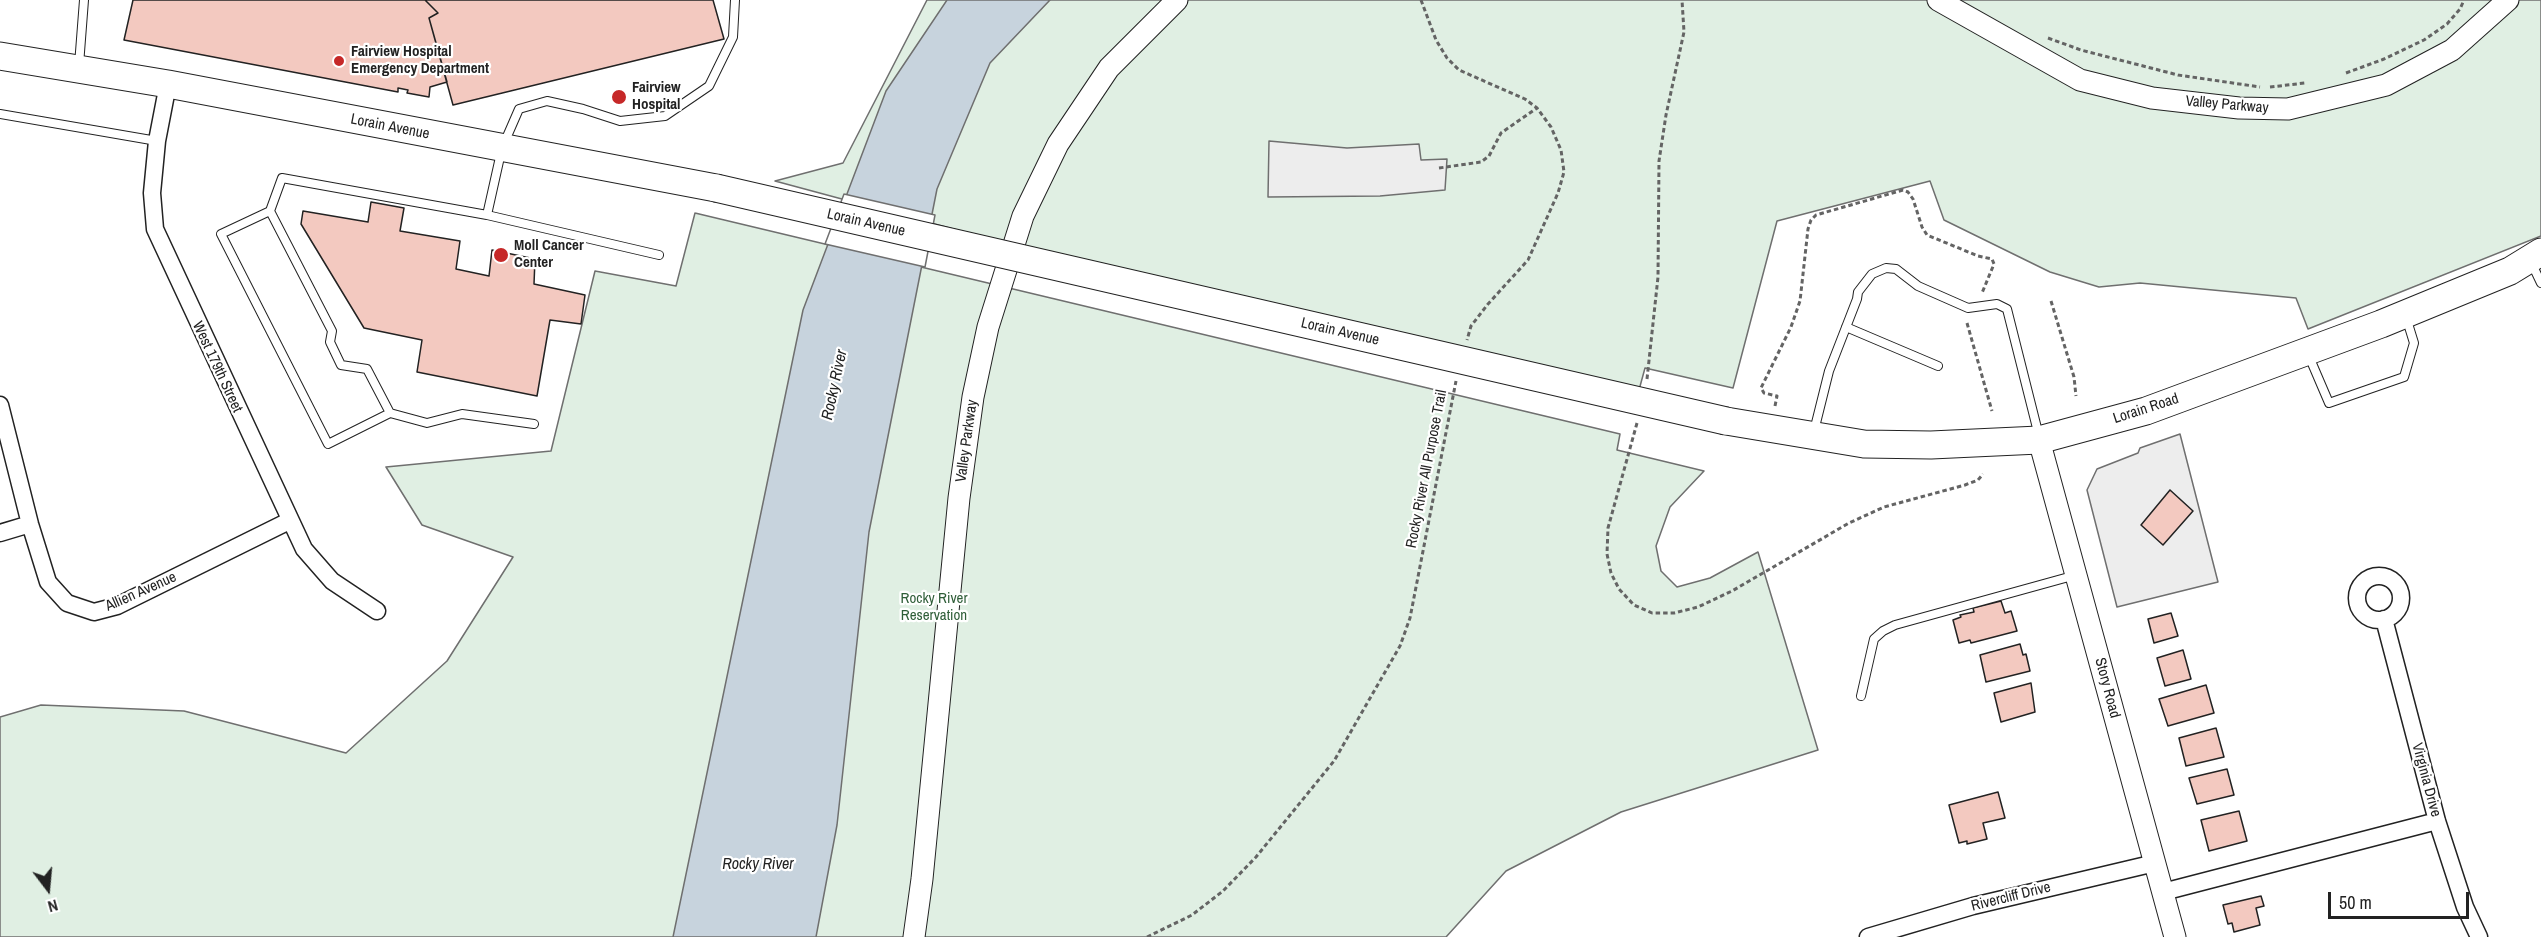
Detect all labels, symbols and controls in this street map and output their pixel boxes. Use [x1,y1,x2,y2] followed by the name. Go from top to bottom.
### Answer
[351,43,489,78] place label: Fairview Hospital Emergency Department
[332,54,346,68] marker: Fairview Hospital Emergency Department
[632,79,681,114] place label: Fairview Hospital
[610,88,628,106] marker: Fairview Hospital
[2185,92,2269,118] street label: Valley Parkway
[349,111,431,143] street label: Lorain Avenue
[825,205,907,241] street label: Lorain Avenue
[514,237,584,272] place label: Moll Cancer Center
[492,246,510,264] marker: Moll Cancer Center
[1299,314,1381,350] street label: Lorain Avenue
[188,319,246,415] street label: West 179th Street
[818,348,852,422] water label: Rocky River
[1403,388,1451,550] street label: Rocky River All Purpose Trail
[2111,390,2181,428] street label: Lorain Road
[952,399,982,483] street label: Valley Parkway
[103,568,179,616] street label: Allien Avenue
[901,590,967,625] park label: Rocky River Reservation
[2090,656,2124,720] street label: Story Road
[2408,741,2444,819] street label: Virginia Drive
[722,855,794,875] water label: Rocky River
[18,859,78,919] north arrow
[1969,878,2053,916] street label: Rivercliff Drive
[2331,880,2472,918] scale bar
[2339,890,2372,915] text: 50 m
[45,894,61,918] text: N

